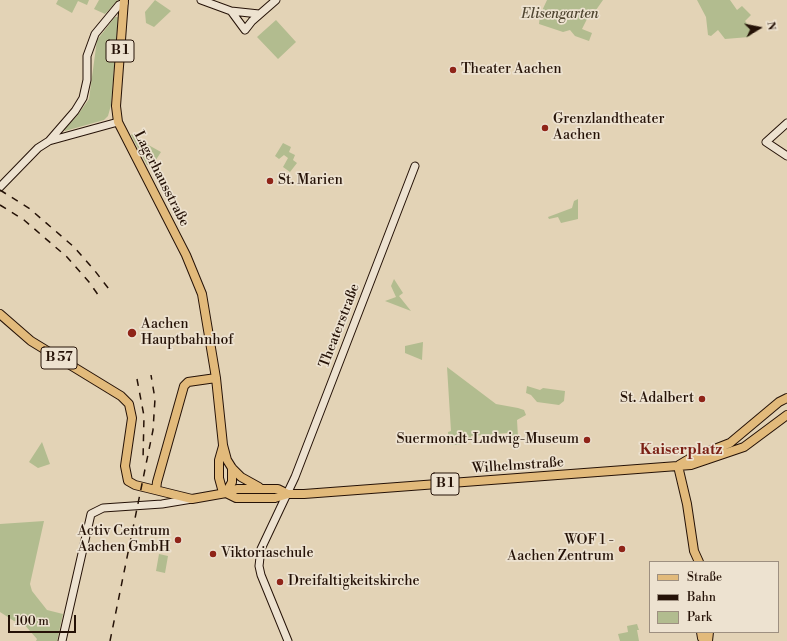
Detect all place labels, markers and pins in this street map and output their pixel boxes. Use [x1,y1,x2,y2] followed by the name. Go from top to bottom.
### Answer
[461,62,562,78] place label: Theater Aachen
[448,65,458,75] marker: Theater Aachen
[553,112,664,144] place label: Grenzlandtheater Aachen
[540,123,550,133] marker: Grenzlandtheater Aachen
[278,173,343,189] place label: St. Marien
[265,176,275,186] marker: St. Marien
[141,317,233,350] place label: Aachen Hauptbahnhof
[126,327,138,339] marker: Aachen Hauptbahnhof
[620,391,694,407] place label: St. Adalbert
[697,394,707,404] marker: St. Adalbert
[396,432,579,448] place label: Suermondt-Ludwig-Museum
[582,435,592,445] marker: Suermondt-Ludwig-Museum
[78,524,170,556] place label: Activ Centrum Aachen GmbH
[507,533,614,566] place label: WOF 1 - Aachen Zentrum
[173,535,183,545] marker: Activ Centrum Aachen GmbH
[617,544,627,554] marker: WOF 1 - Aachen Zentrum
[221,546,313,562] place label: Viktoriaschule
[208,549,218,559] marker: Viktoriaschule
[288,574,420,590] place label: Dreifaltigkeitskirche
[275,577,285,587] marker: Dreifaltigkeitskirche

